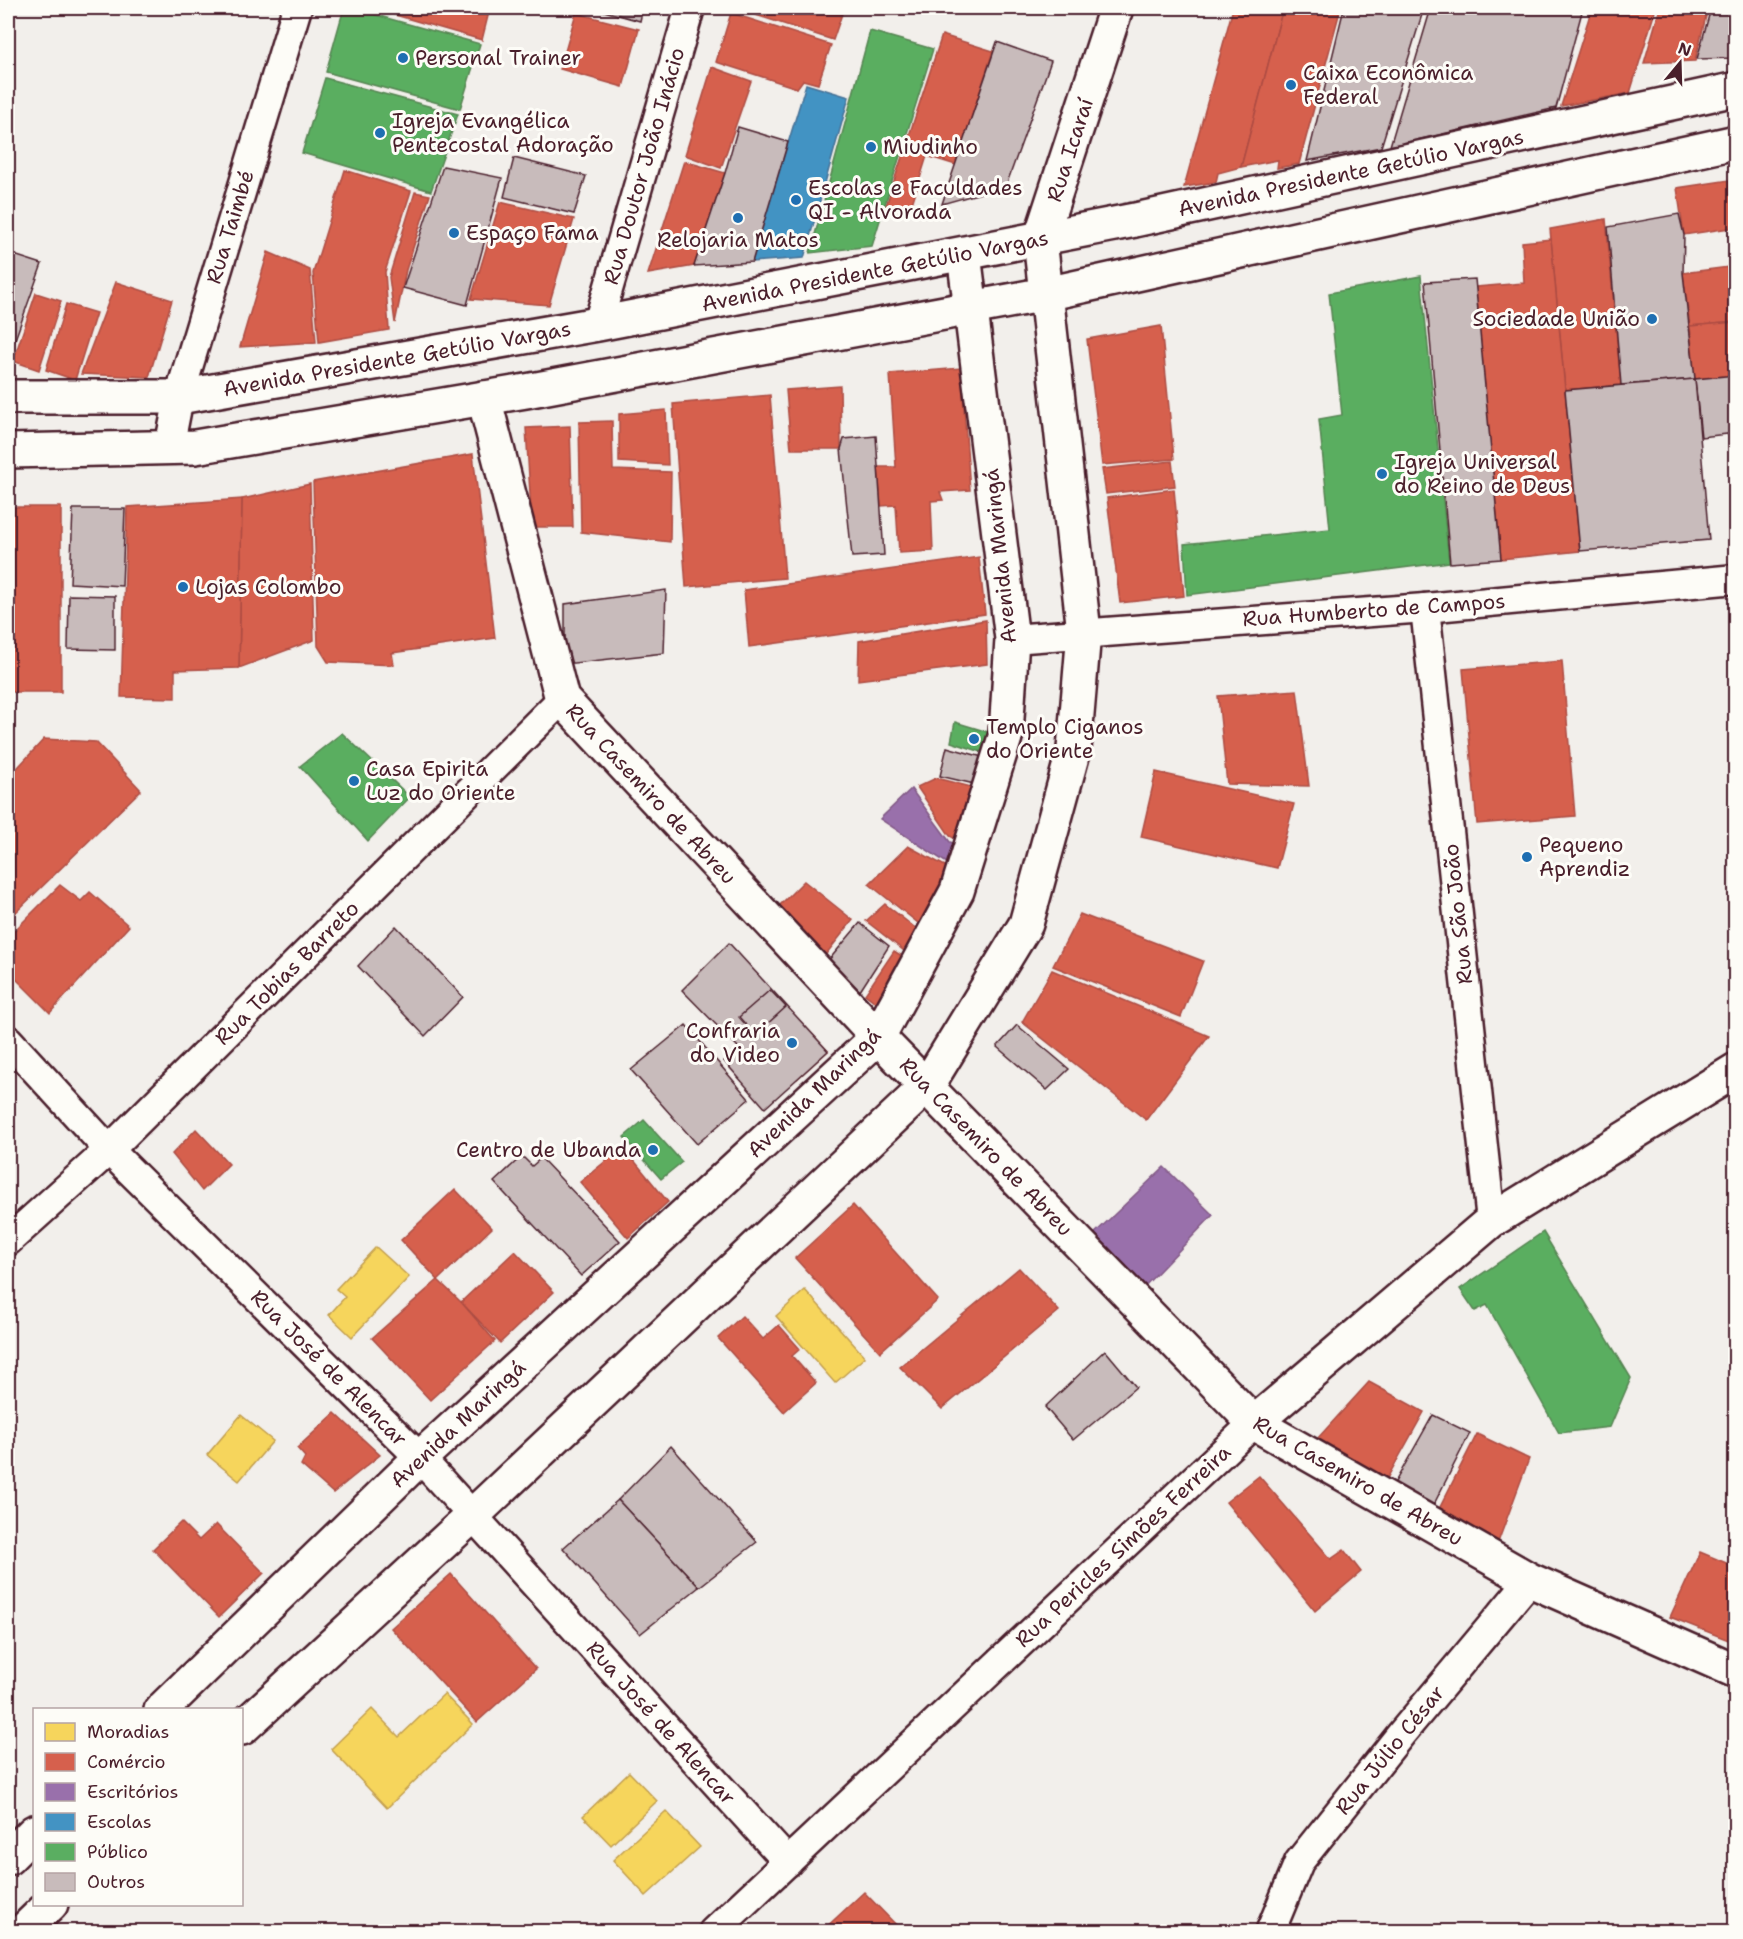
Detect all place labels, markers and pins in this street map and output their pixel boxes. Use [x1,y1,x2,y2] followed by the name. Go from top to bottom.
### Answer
[415,44,581,72] place label: Personal Trainer
[396,51,410,65] marker: Personal Trainer
[1303,59,1473,111] place label: Caixa Econômica Federal
[1284,78,1298,92] marker: Caixa Econômica Federal
[392,107,614,159] place label: Igreja Evangélica Pentecostal Adoração
[373,126,387,140] marker: Igreja Evangélica Pentecostal Adoração
[883,133,978,161] place label: Miudinho
[864,140,878,154] marker: Miudinho
[808,174,1023,226] place label: Escolas e Faculdades QI - Alvorada
[789,193,803,207] marker: Escolas e Faculdades QI - Alvorada
[731,211,745,225] marker: Relojaria Matos
[466,219,598,247] place label: Espaço Fama
[447,226,461,240] marker: Espaço Fama
[657,226,819,254] place label: Relojaria Matos
[1473,305,1640,333] place label: Sociedade União
[1645,312,1659,326] marker: Sociedade União
[1394,448,1570,500] place label: Igreja Universal do Reino de Deus
[1375,467,1389,481] marker: Igreja Universal do Reino de Deus
[195,573,342,601] place label: Lojas Colombo
[176,580,190,594] marker: Lojas Colombo
[986,713,1144,765] place label: Templo Ciganos do Oriente
[967,732,981,746] marker: Templo Ciganos do Oriente
[366,755,516,807] place label: Casa Epirita Luz do Oriente
[347,774,361,788] marker: Casa Epirita Luz do Oriente
[1539,831,1630,883] place label: Pequeno Aprendiz
[1520,850,1534,864] marker: Pequeno Aprendiz
[686,1017,780,1069] place label: Confraria do Video
[785,1036,799,1050] marker: Confraria do Video
[456,1136,641,1164] place label: Centro de Ubanda
[646,1143,660,1157] marker: Centro de Ubanda

